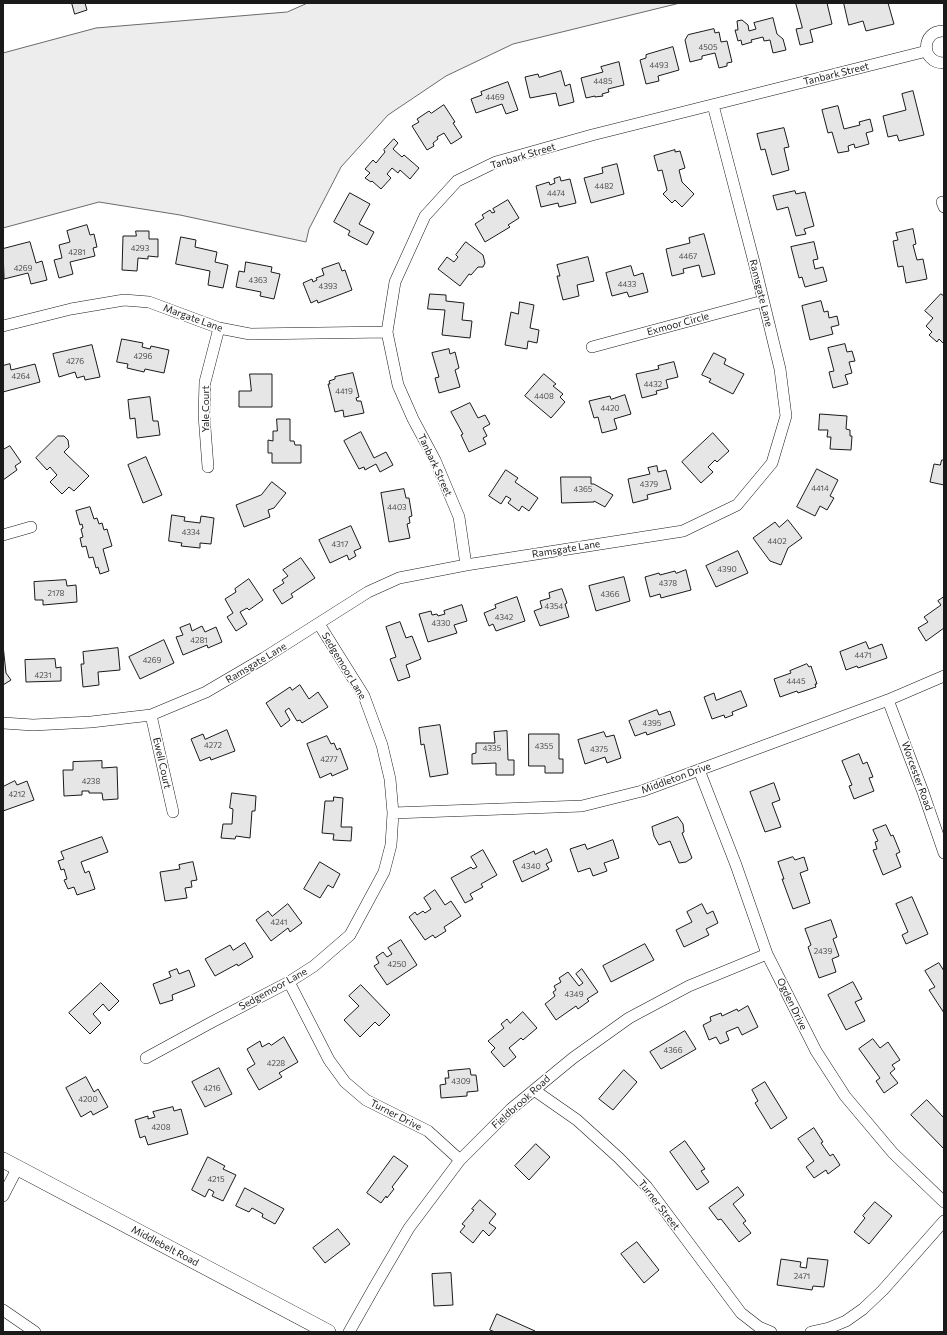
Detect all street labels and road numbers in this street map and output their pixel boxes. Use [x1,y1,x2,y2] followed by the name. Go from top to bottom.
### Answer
[802,60,870,88] street label: Tanbark Street
[489,140,557,172] street label: Tanbark Street
[747,258,775,328] street label: Ramsgate Lane
[162,302,224,334] street label: Margate Lane
[646,310,710,338] street label: Exmoor Circle
[200,386,212,432] street label: Yale Court
[415,432,455,498] street label: Tanbark Street
[531,538,601,560] street label: Ramsgate Lane
[319,630,369,702] street label: Sedgemoor Lane
[223,640,289,686] street label: Ramsgate Lane
[150,736,174,790] street label: Ewell Court
[899,740,935,812] street label: Worcester Road
[640,760,712,796] street label: Middleton Drive
[237,965,309,1013] street label: Sedgemoor Lane
[774,976,810,1032] street label: Ogden Drive
[489,1073,553,1131] street label: Fieldbrook Road
[368,1097,424,1133] street label: Turner Drive
[636,1178,682,1232] street label: Turner Street
[129,1223,201,1269] street label: Middlebelt Road

